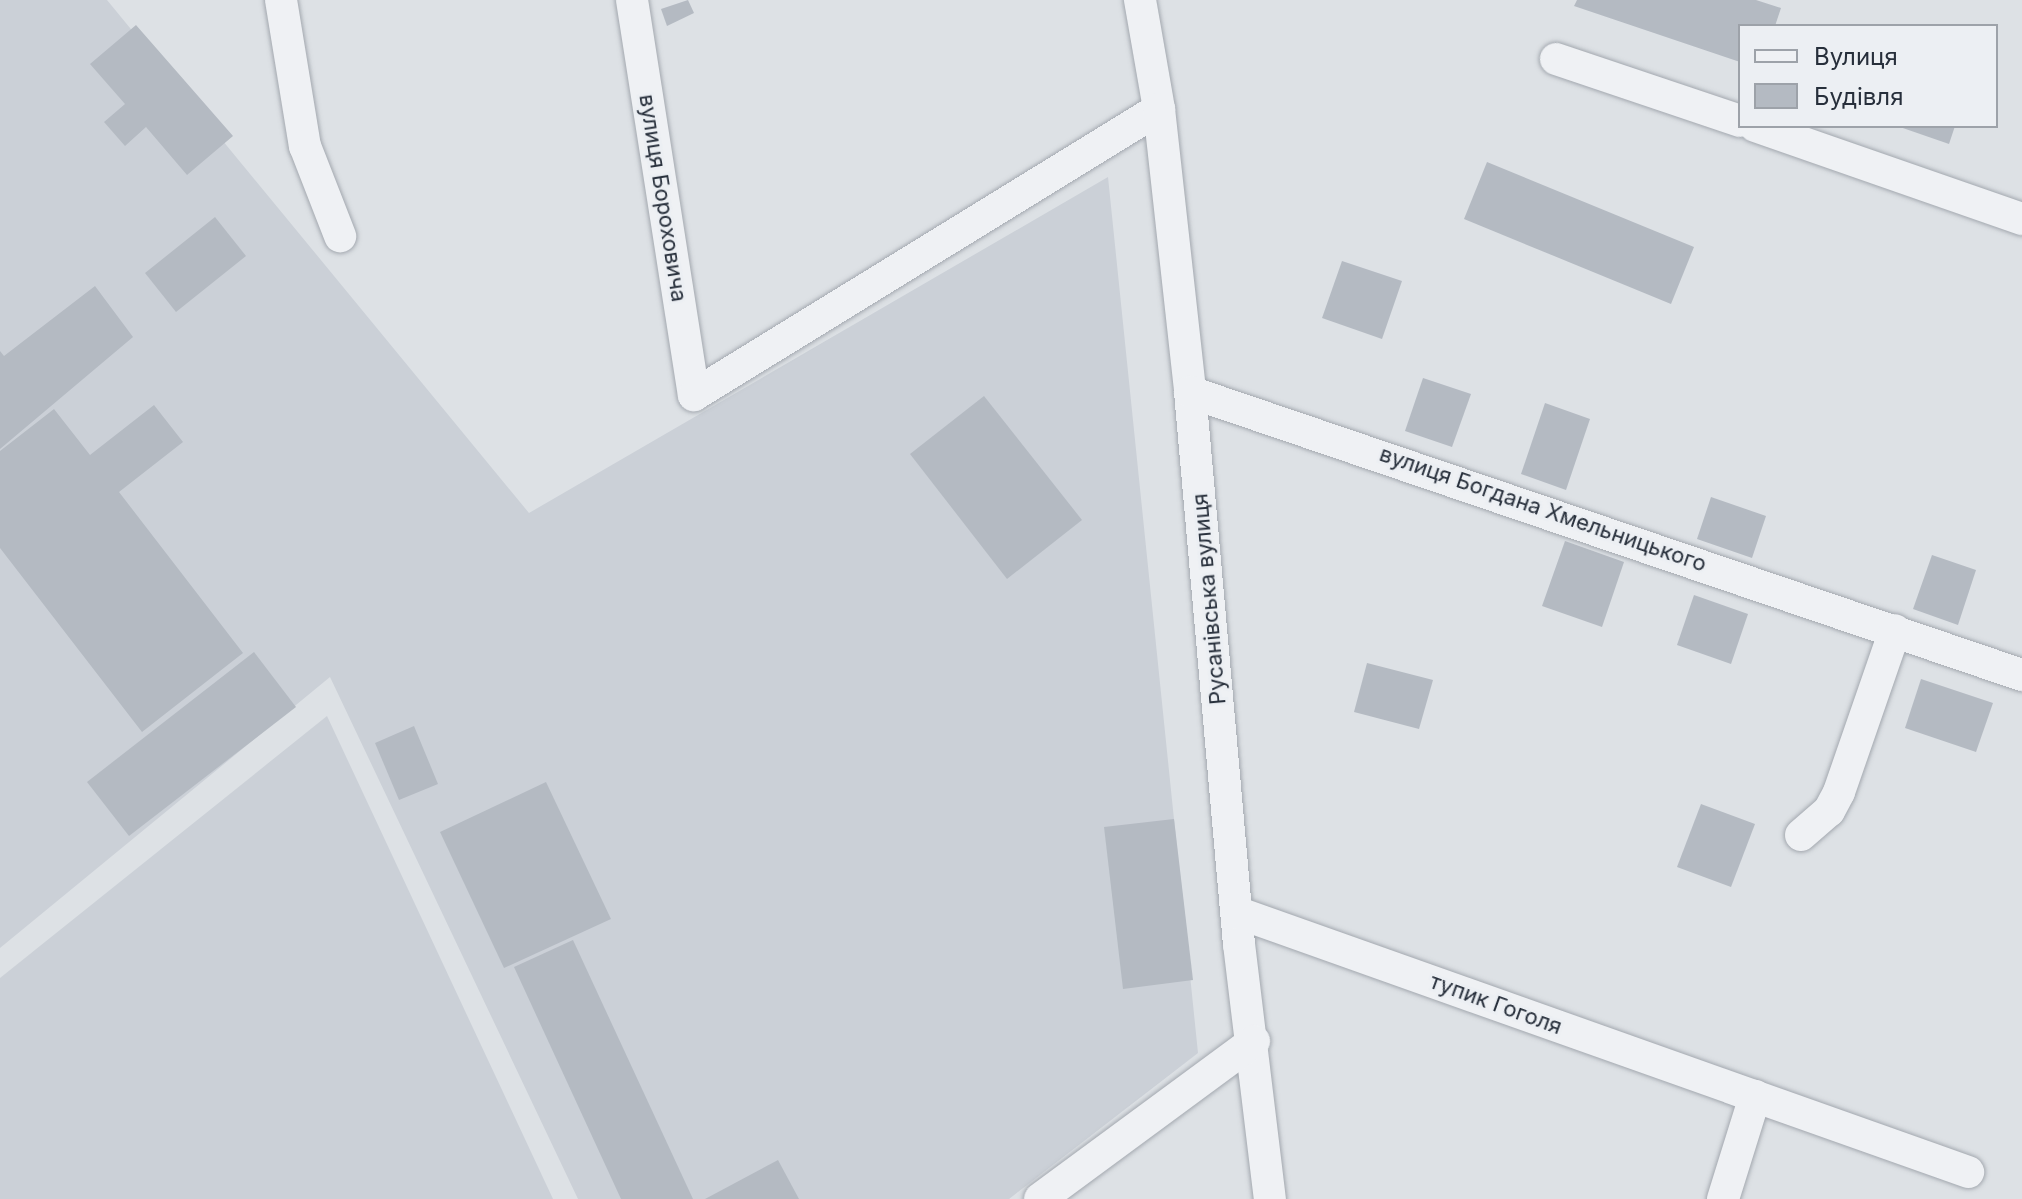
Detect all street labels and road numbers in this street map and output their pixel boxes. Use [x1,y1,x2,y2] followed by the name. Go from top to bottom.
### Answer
[634,92,692,304] street label: вулиця Бороховича
[1376,441,1710,577] street label: вулиця Богдана Хмельницького
[1187,492,1231,706] street label: Русанівська вулиця
[1426,968,1566,1040] street label: тупик Гоголя

